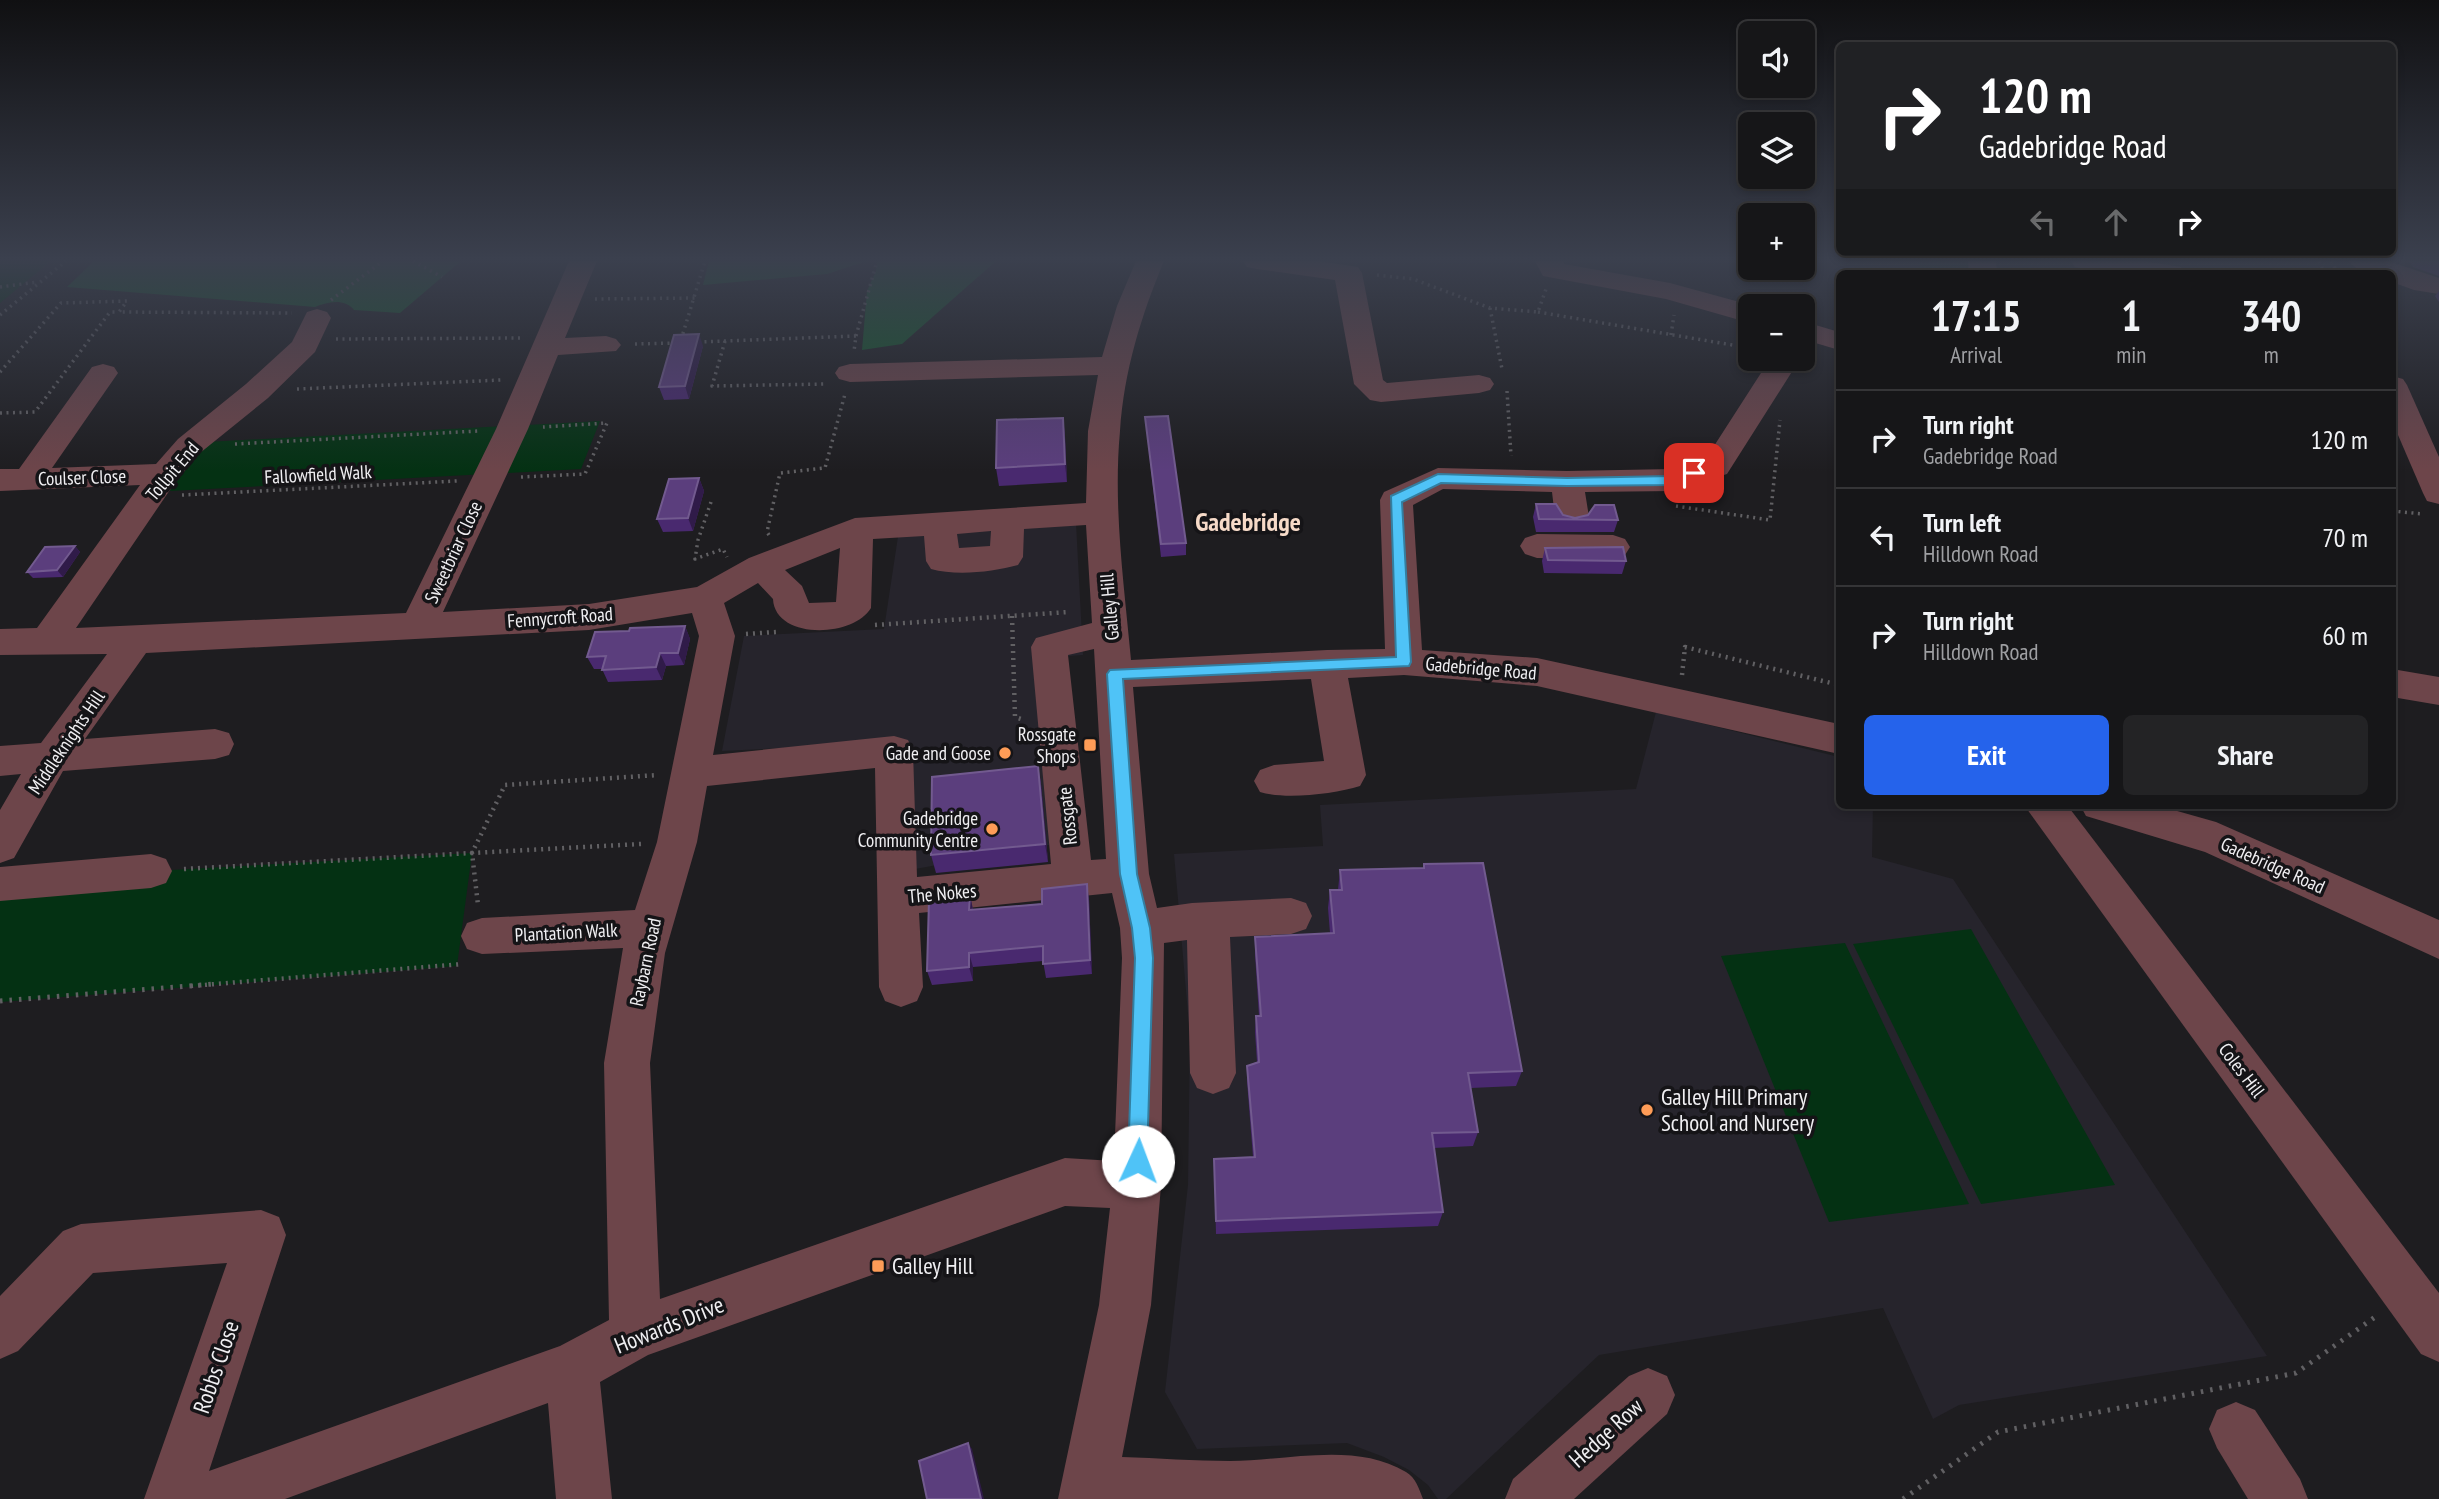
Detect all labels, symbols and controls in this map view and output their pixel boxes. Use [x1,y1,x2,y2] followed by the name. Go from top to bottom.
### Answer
[1738,21,1815,371] map controls
[1738,21,1815,98] button: sound
[1979,63,2092,127] text: 120 m
[1864,70,1955,161] icon: right
[1738,112,1815,189] button: layers
[1979,125,2167,167] text: Gadebridge Road
[1738,203,1815,280] button: +
[2024,203,2062,241] icon: left
[2097,203,2135,241] icon: ahead
[2170,203,2208,241] icon: right
[1931,288,2022,343] text: 17:15
[2121,288,2141,343] text: 1
[2241,288,2301,343] text: 340
[1738,294,1815,371] button: −
[1950,340,2002,369] text: Arrival
[2116,340,2146,369] text: min
[2264,340,2279,369] text: m
[1923,408,2014,441] text: Turn right
[1864,420,1902,458] icon: right
[2310,423,2368,456] text: 120 m
[140,436,204,506] street label: Tollpit End
[1923,441,2058,470] text: Gadebridge Road
[1664,443,1724,503] pin
[1675,454,1713,492] icon: arrive
[264,459,373,489] street label: Fallowfield Walk
[38,463,127,491] street label: Coulser Close
[419,497,487,607] street label: Sweetbriar Close
[1195,505,1301,538] district label: Gadebridge
[1923,506,2001,539] text: Turn left
[1864,518,1902,556] icon: left
[2322,521,2368,554] text: 70 m
[1923,539,2039,568] text: Hilldown Road
[1094,572,1124,641] street label: Galley Hill
[506,601,614,633] street label: Fennycroft Road
[1923,604,2014,637] text: Turn right
[1864,616,1902,654] icon: right
[2322,619,2368,652] text: 60 m
[1923,637,2039,666] text: Hilldown Road
[1425,651,1537,685] street label: Gadebridge Road
[22,685,110,799] street label: Middleknights Hill
[1864,715,2109,795] button: Exit
[2123,715,2368,795] button: Share
[1018,722,1076,768] place label: Rossgate Shops
[1082,737,1098,753] marker: Rossgate Shops
[886,741,991,765] place label: Gade and Goose
[997,745,1013,761] marker: Gade and Goose
[1052,786,1082,846] street label: Rossgate
[858,806,978,852] place label: Gadebridge Community Centre
[984,821,1000,837] marker: Gadebridge Community Centre
[2217,831,2329,899] street label: Gadebridge Road
[907,878,977,908] street label: The Nokes
[624,916,666,1008] street label: Raybarn Road
[514,917,619,947] street label: Plantation Walk
[2214,1038,2271,1103] street label: Coles Hill
[1661,1082,1815,1137] place label: Galley Hill Primary School and Nursery
[1639,1102,1655,1118] marker: Galley Hill Primary School and Nursery
[1101,1124,1175,1198] position arrow
[892,1251,974,1280] place label: Galley Hill
[870,1258,886,1274] marker: Galley Hill
[610,1289,728,1360] street label: Howards Drive
[186,1317,245,1417] street label: Robbs Close
[1563,1392,1649,1473] street label: Hedge Row

